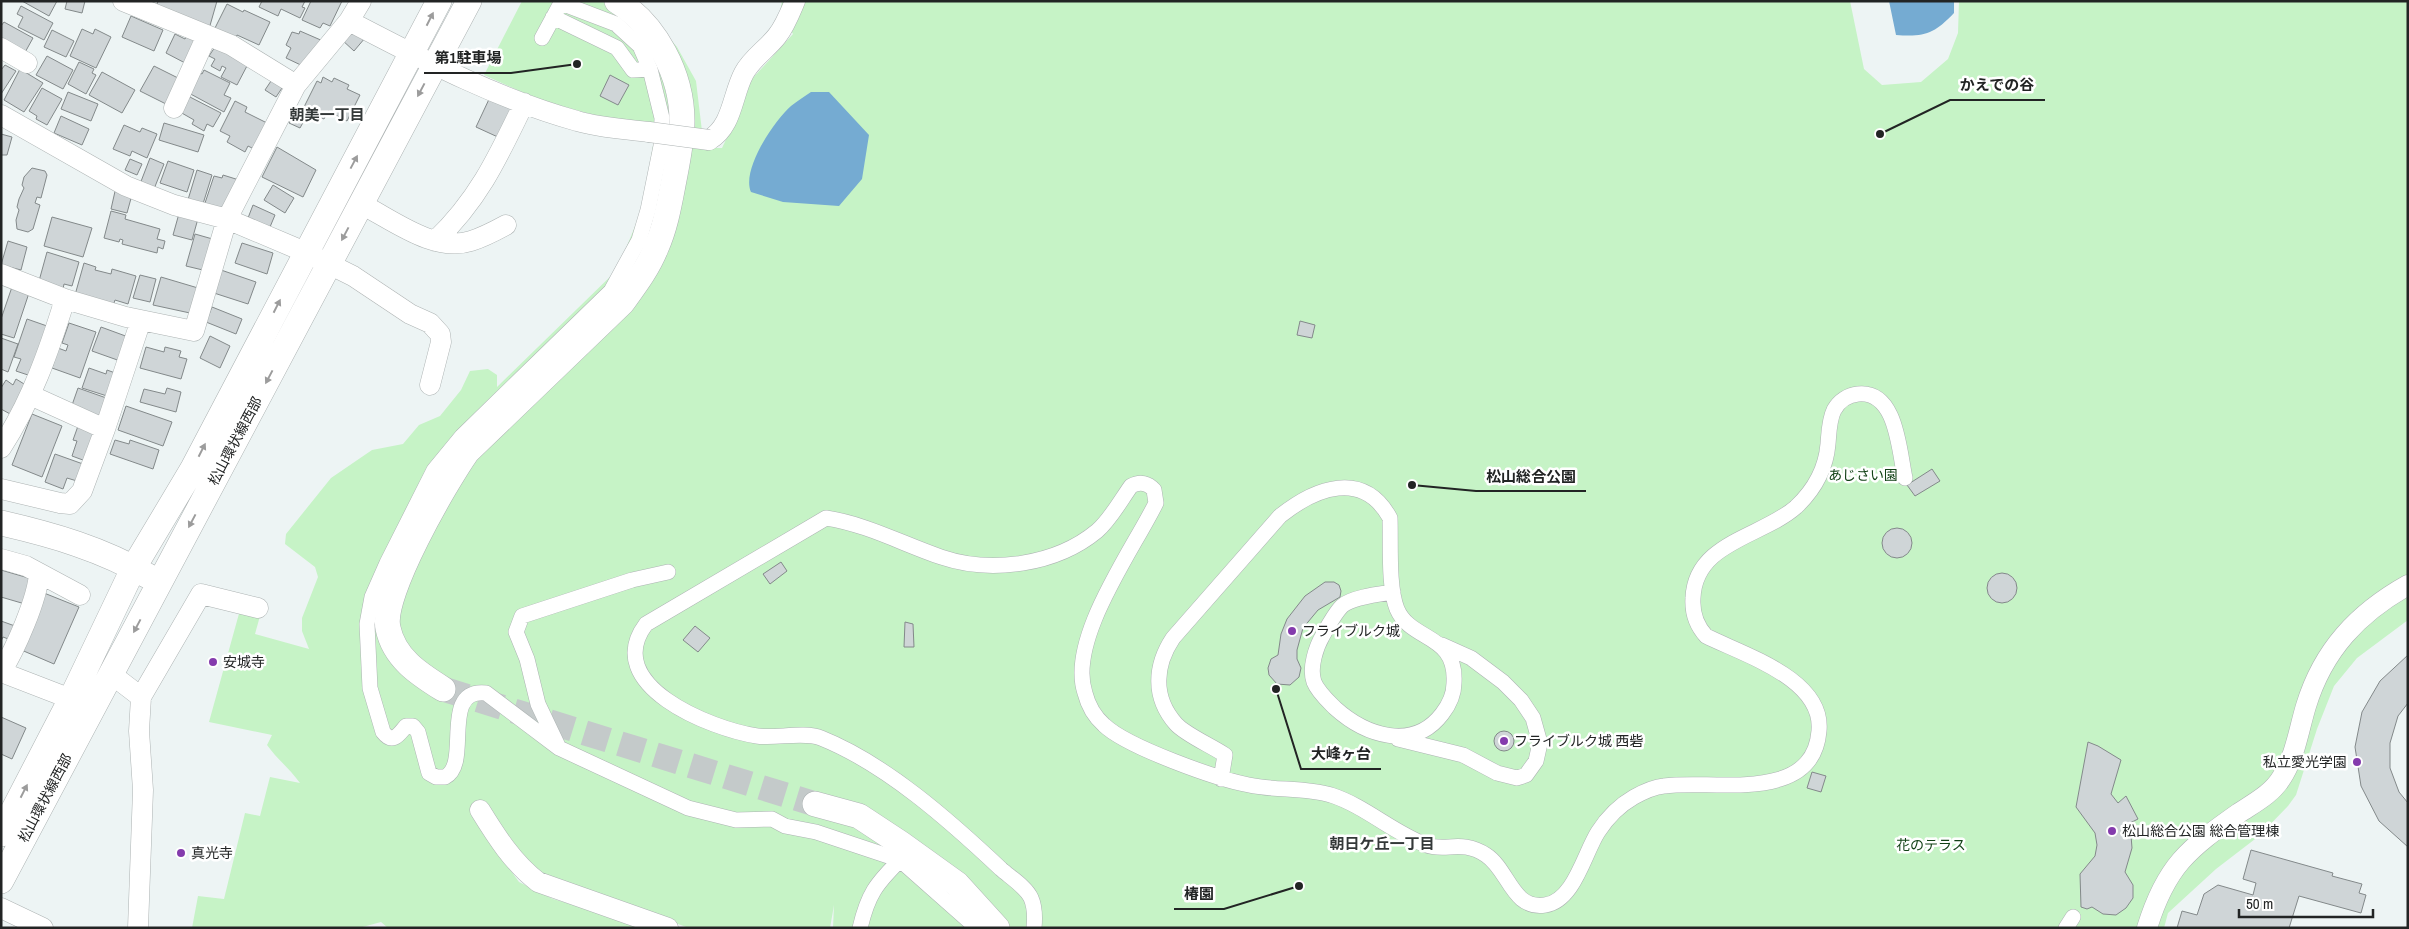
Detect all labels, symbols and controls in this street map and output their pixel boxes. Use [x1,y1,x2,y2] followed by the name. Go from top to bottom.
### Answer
[426,12,434,26] one-way arrow
[424,43,511,73] callout: 第1駐車場
[435,47,501,68] text: 第1駐車場
[1950,70,2045,100] callout: かえでの谷
[1960,74,2034,95] text: かえでの谷
[417,83,425,97] one-way arrow
[289,104,365,125] district label: 朝美一丁目
[350,155,358,169] one-way arrow
[341,227,349,241] one-way arrow
[273,298,281,313] one-way arrow
[265,370,273,385] one-way arrow
[204,394,266,488] street label: 松山環状線西部
[198,443,207,457] one-way arrow
[1476,461,1586,491] callout: 松山総合公園
[1486,466,1576,487] text: 松山総合公園
[1828,466,1898,484] park label: あじさい園
[188,513,196,528] one-way arrow
[133,618,141,633] one-way arrow
[1302,622,1400,640] place label: フライブルク城
[1286,625,1298,637] marker: フライブルク城
[223,653,265,671] place label: 安城寺
[207,656,219,668] marker: 安城寺
[1514,732,1643,750] place label: フライブルク城 西砦
[1498,735,1510,747] marker: フライブルク城 西砦
[1301,739,1381,769] callout: 大峰ヶ台
[1311,743,1371,764] text: 大峰ヶ台
[14,751,76,845] street label: 松山環状線西部
[2263,753,2347,771] place label: 私立愛光学園
[2351,756,2363,768] marker: 私立愛光学園
[20,783,28,798] one-way arrow
[2122,822,2279,840] place label: 松山総合公園 総合管理棟
[2106,825,2118,837] marker: 松山総合公園 総合管理棟
[1329,833,1435,854] district label: 朝日ケ丘一丁目
[1896,836,1966,854] park label: 花のテラス
[191,844,233,862] place label: 真光寺
[175,847,187,859] marker: 真光寺
[1174,879,1224,909] callout: 椿園
[1184,883,1214,904] text: 椿園
[2239,886,2373,918] scale bar
[2246,893,2273,914] text: 50 m

